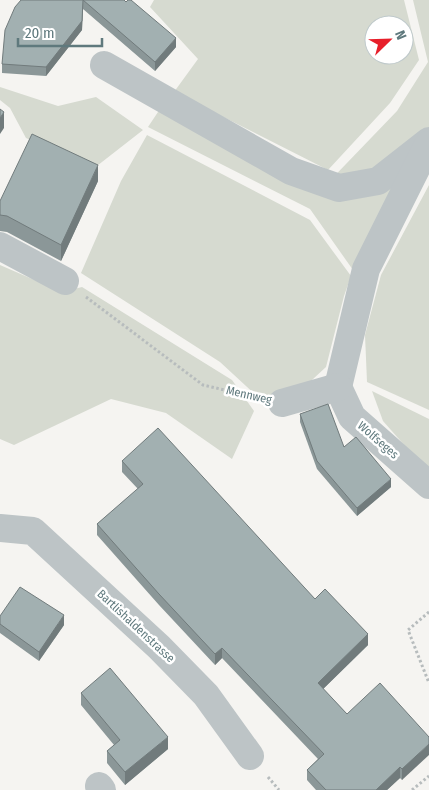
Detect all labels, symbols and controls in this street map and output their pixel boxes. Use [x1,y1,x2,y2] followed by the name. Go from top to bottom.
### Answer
[18,15,101,47] scale bar
[364,15,414,65] north arrow
[25,24,55,42] text: 20 m
[391,28,410,42] text: N
[225,383,274,407] street label: Mennweg
[355,418,401,462] street label: Wolfseges
[95,587,178,665] street label: Bartlishaldenstrasse

